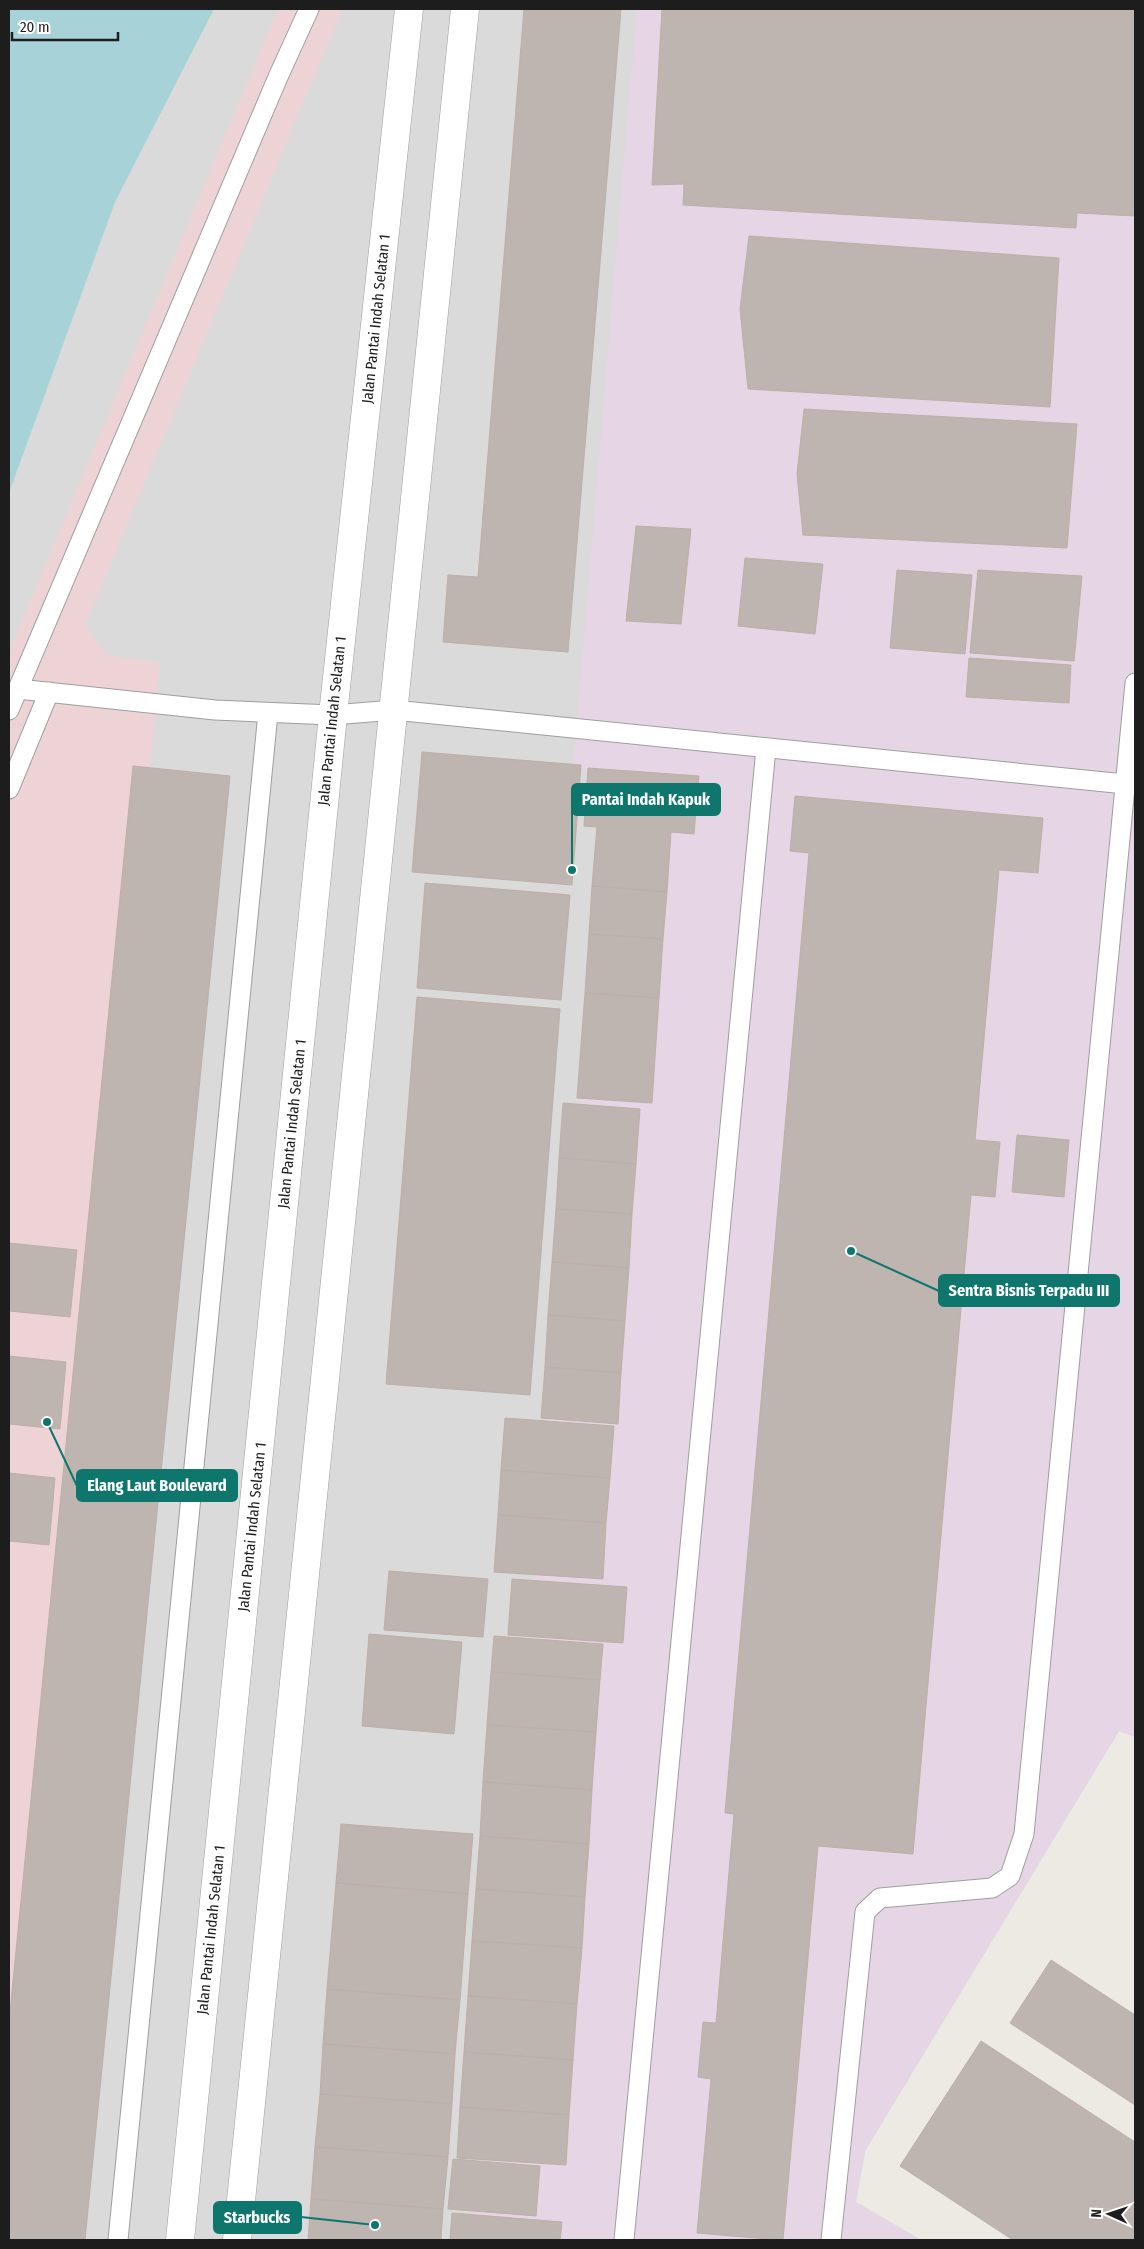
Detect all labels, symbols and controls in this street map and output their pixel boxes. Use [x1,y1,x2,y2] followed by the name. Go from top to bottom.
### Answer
[12,10,119,42] scale bar
[20,18,50,36] text: 20 m
[358,234,394,404] street label: Jalan Pantai Indah Selatan 1
[314,636,350,806] street label: Jalan Pantai Indah Selatan 1
[572,784,720,815] callout: Pantai Indah Kapuk
[582,790,711,809] text: Pantai Indah Kapuk
[274,1039,310,1209] street label: Jalan Pantai Indah Selatan 1
[939,1275,1119,1306] callout: Sentra Bisnis Terpadu III
[949,1281,1109,1300] text: Sentra Bisnis Terpadu III
[234,1442,270,1612] street label: Jalan Pantai Indah Selatan 1
[77,1470,237,1501] callout: Elang Laut Boulevard
[87,1476,227,1495] text: Elang Laut Boulevard
[193,1845,229,2015] street label: Jalan Pantai Indah Selatan 1
[1084,2189,1134,2239] north arrow
[214,2202,301,2233] callout: Starbucks
[224,2208,290,2227] text: Starbucks
[1088,2209,1105,2218] text: N

